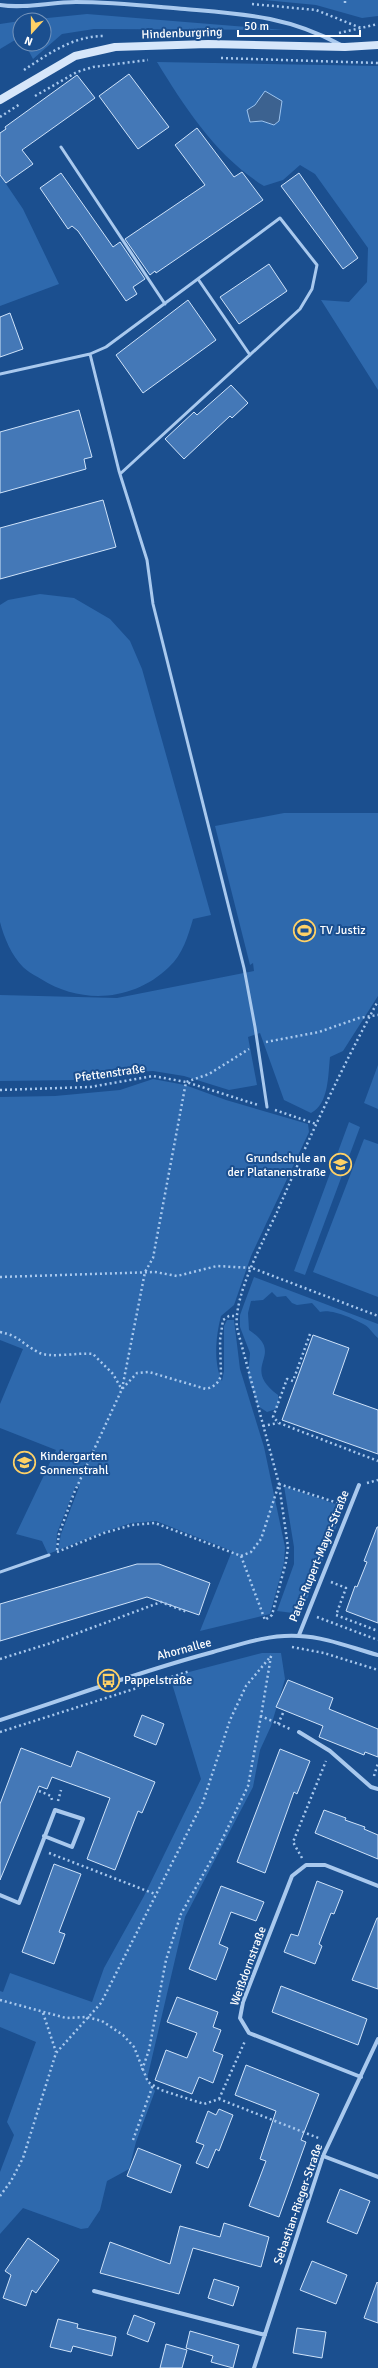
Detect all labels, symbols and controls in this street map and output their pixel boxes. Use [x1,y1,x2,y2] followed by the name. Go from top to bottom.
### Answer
[12,12,52,52] north arrow
[238,12,360,38] scale bar
[244,19,269,34] text: 50 m
[141,25,223,42] street label: Hindenburgring
[23,33,34,48] text: N
[292,917,318,943] sports icon: TV Justiz
[320,923,366,938] place label: TV Justiz
[74,1061,146,1086] street label: Pfettenstraße
[227,1151,326,1180] place label: Grundschule an der Platanenstraße
[328,1152,354,1178] school or university icon: Grundschule an der Platanenstraße
[40,1449,109,1478] place label: Kindergarten Sonnenstrahl
[12,1450,38,1476] school or university icon: Kindergarten Sonnenstrahl
[286,1488,353,1624] street label: Pater-Rupert-Mayer-Straße
[155,1635,213,1664] street label: Ahornallee
[95,1667,121,1693] bus stop icon: Pappelstraße
[124,1673,192,1688] place label: Pappelstraße
[227,1924,270,2008] street label: Weißdornstraße
[271,2142,326,2267] street label: Sebastian-Rieger-Straße

